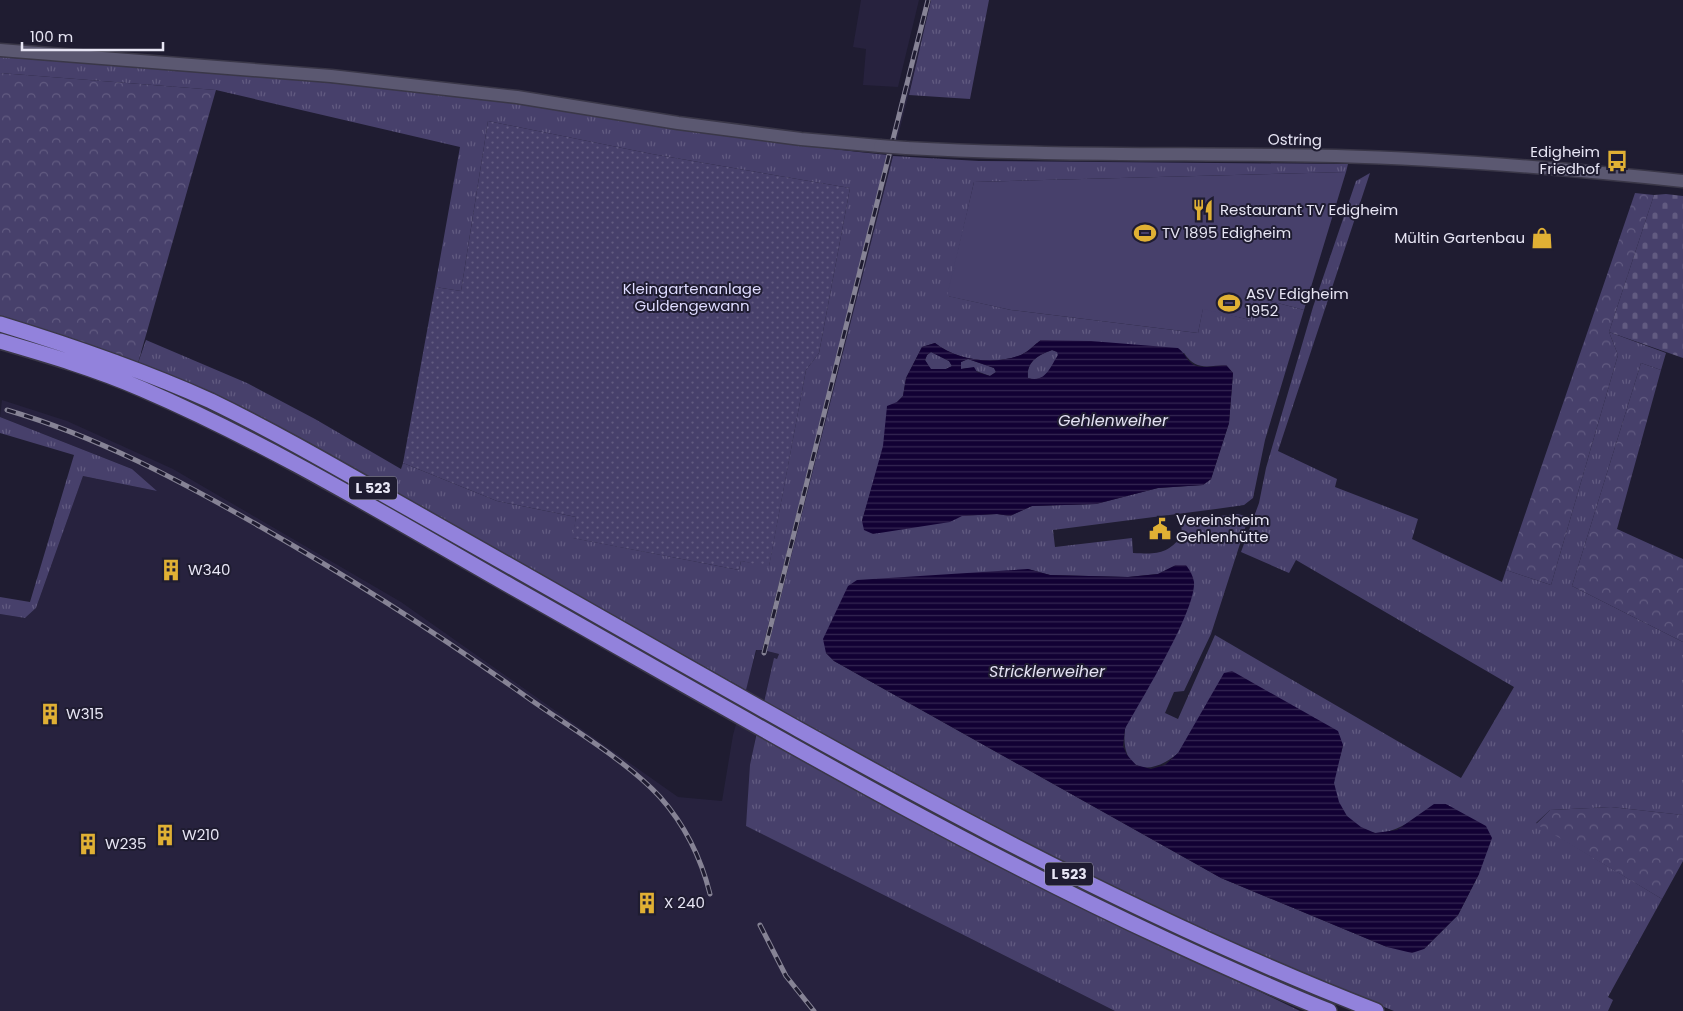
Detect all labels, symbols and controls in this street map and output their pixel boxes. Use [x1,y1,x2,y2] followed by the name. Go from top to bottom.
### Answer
[22,20,164,52] scale bar
[30,26,73,47] text: 100 m
[1268,129,1322,150] street label: Ostring
[1530,141,1600,179] place label: Edigheim Friedhof
[1604,148,1630,174] bus stop icon: Edigheim Friedhof
[1190,197,1216,223] restaurant icon: Restaurant TV Edigheim
[1220,199,1398,220] place label: Restaurant TV Edigheim
[1132,220,1158,246] sports icon: TV 1895 Edigheim
[1162,222,1291,243] place label: TV 1895 Edigheim
[1529,225,1555,251] shop icon: Mültin Gartenbau
[1394,227,1525,248] place label: Mültin Gartenbau
[623,278,761,316] park label: Kleingartenanlage Guldengewann
[1246,283,1349,321] place label: ASV Edigheim 1952
[1216,290,1242,316] sports icon: ASV Edigheim 1952
[1058,409,1169,432] water label: Gehlenweiher
[349,476,397,499] road number: L 523
[1176,509,1270,547] place label: Vereinsheim Gehlenhütte
[1147,516,1173,542] public building icon: Vereinsheim Gehlenhütte
[158,557,184,583] building icon: W340
[188,559,230,580] place label: W340
[989,660,1106,683] water label: Stricklerweiher
[37,701,63,727] building icon: W315
[66,703,104,724] place label: W315
[152,822,178,848] building icon: W210
[182,824,220,845] place label: W210
[75,831,101,857] building icon: W235
[105,833,147,854] place label: W235
[1045,862,1093,886] road number: L 523
[634,890,660,916] building icon: X 240
[664,892,705,913] place label: X 240

